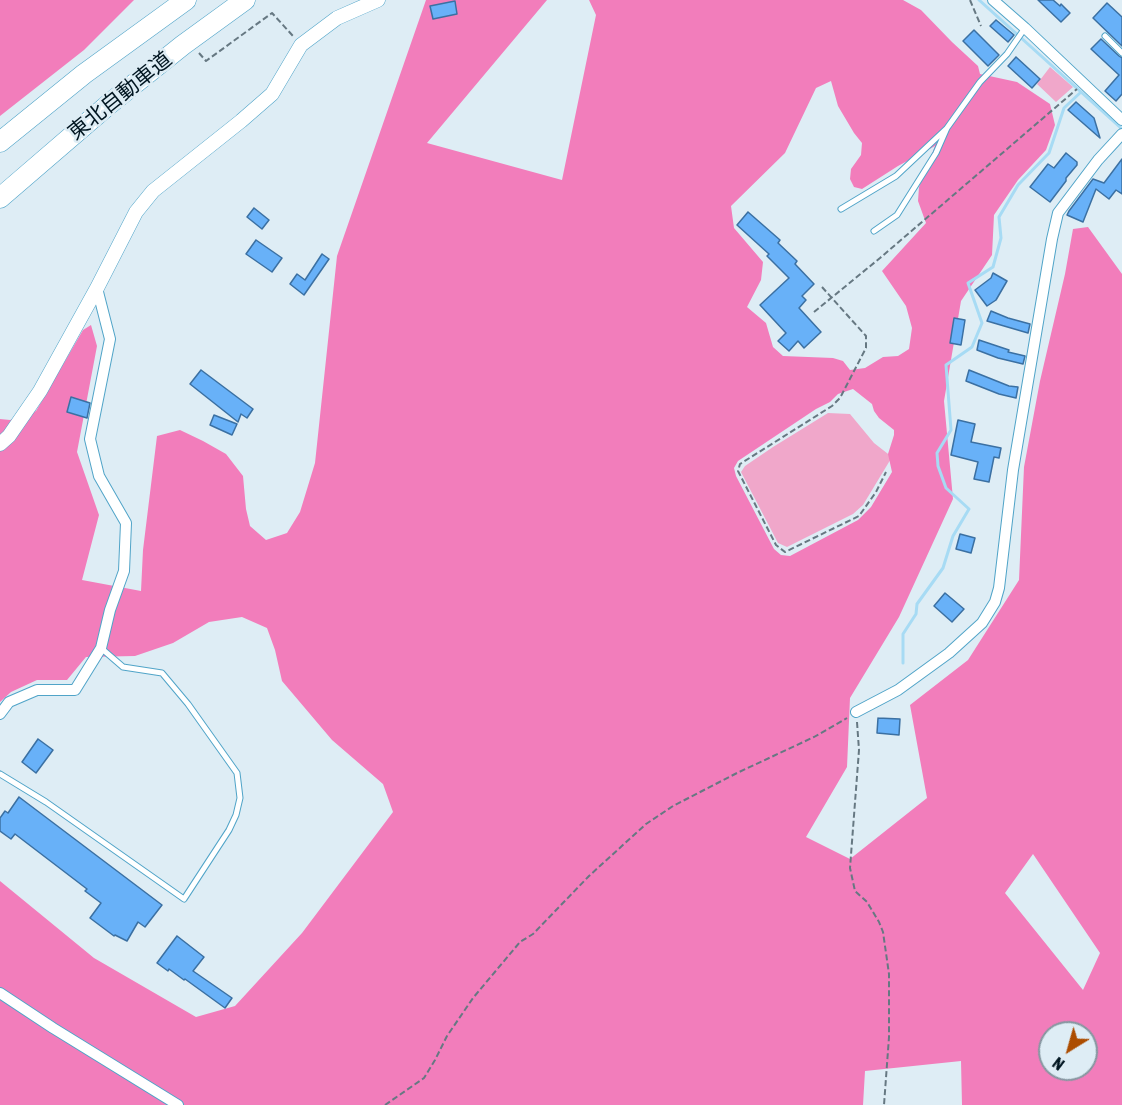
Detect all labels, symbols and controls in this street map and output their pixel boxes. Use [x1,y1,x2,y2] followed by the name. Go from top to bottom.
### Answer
[63,47,177,145] street label: 東北自動車道
[1038,1021,1098,1081] north arrow
[1049,1054,1068,1074] text: N

